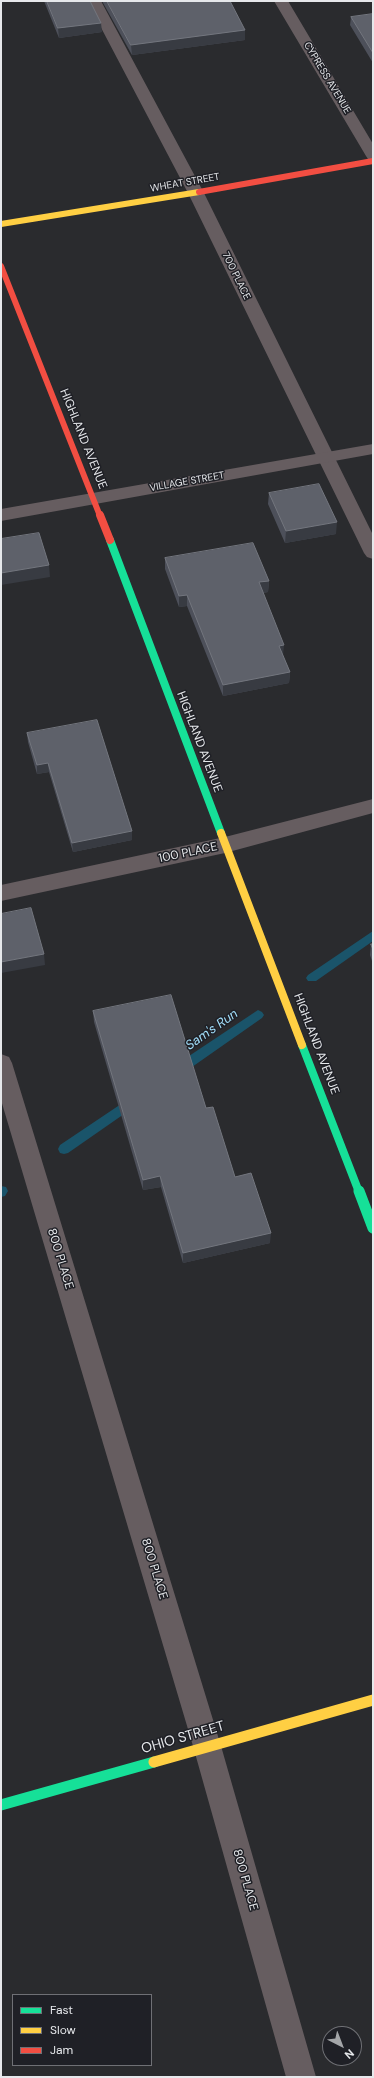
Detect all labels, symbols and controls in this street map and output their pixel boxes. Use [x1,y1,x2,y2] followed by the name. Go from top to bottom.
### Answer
[301,40,353,116] street label: CYPRESS AVENUE
[149,171,221,195] street label: WHEAT STREET
[219,250,253,302] street label: 700 PLACE
[56,387,110,491] street label: HIGHLAND AVENUE
[149,470,225,494] street label: VILLAGE STREET
[173,690,225,794] street label: HIGHLAND AVENUE
[157,840,219,866] street label: 100 PLACE
[290,992,342,1096] street label: HIGHLAND AVENUE
[183,1006,241,1054] water label: Sam's Run
[44,1227,76,1291] street label: 800 PLACE
[138,1537,170,1601] street label: 800 PLACE
[139,1718,227,1758] street label: OHIO STREET
[229,1848,261,1912] street label: 800 PLACE
[12,1994,152,2066] legend
[50,2002,73,2018] text: Fast
[50,2022,76,2038] text: Slow
[322,2026,362,2066] north arrow
[50,2042,73,2058] text: Jam
[342,2046,357,2062] text: N

